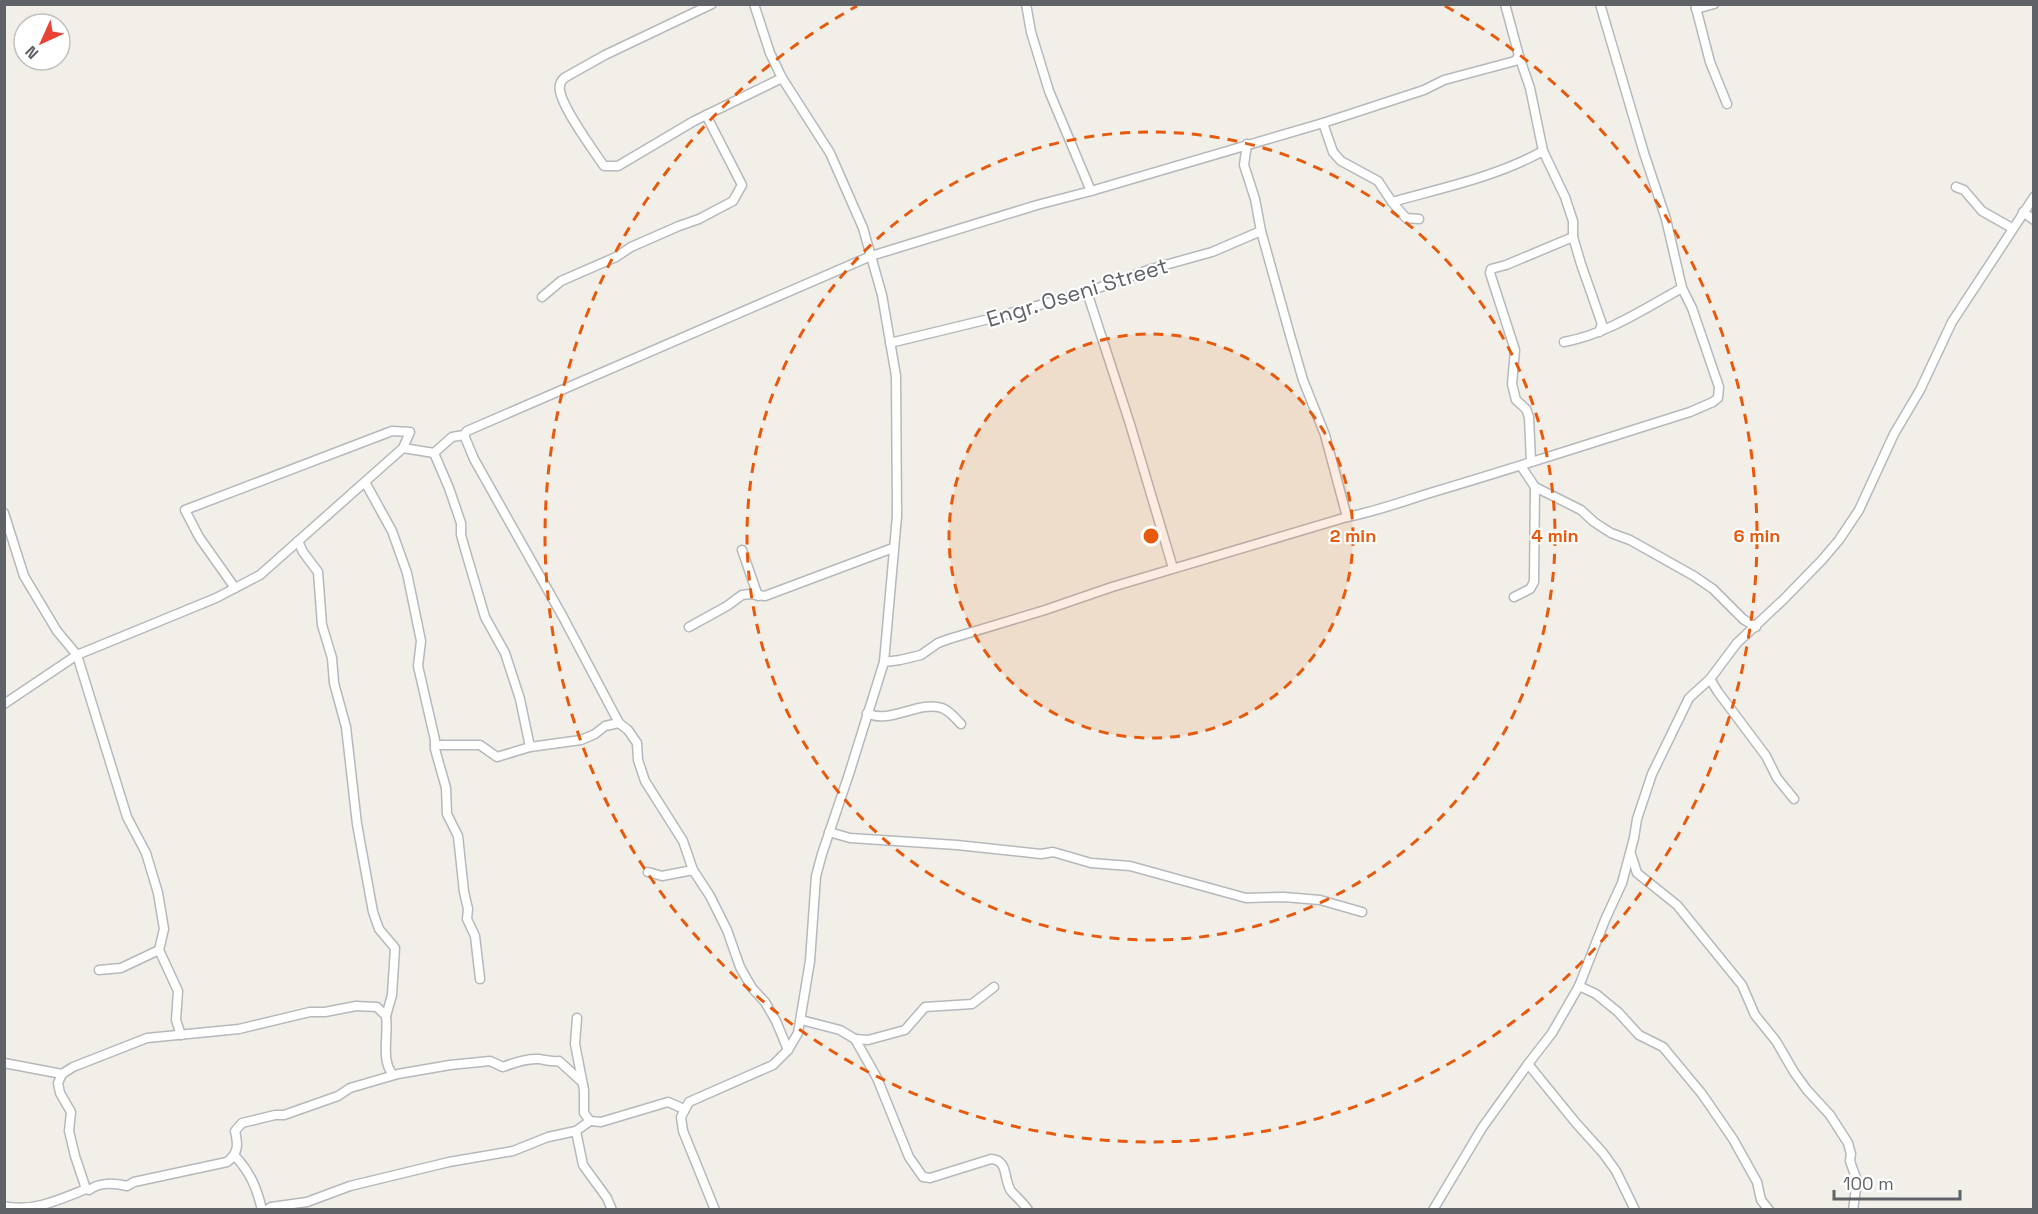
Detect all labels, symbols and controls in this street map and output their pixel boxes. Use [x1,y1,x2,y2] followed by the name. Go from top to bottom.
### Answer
[12,12,72,72] north arrow
[21,41,43,63] text: N
[983,251,1171,333] street label: Engr. Oseni Street
[1330,524,1376,547] text: 2 min
[1531,524,1579,547] text: 4 min
[1734,524,1780,547] text: 6 min
[1141,526,1161,546] centre of rings
[1834,1163,1960,1201] scale bar
[1843,1172,1894,1195] text: 100 m

